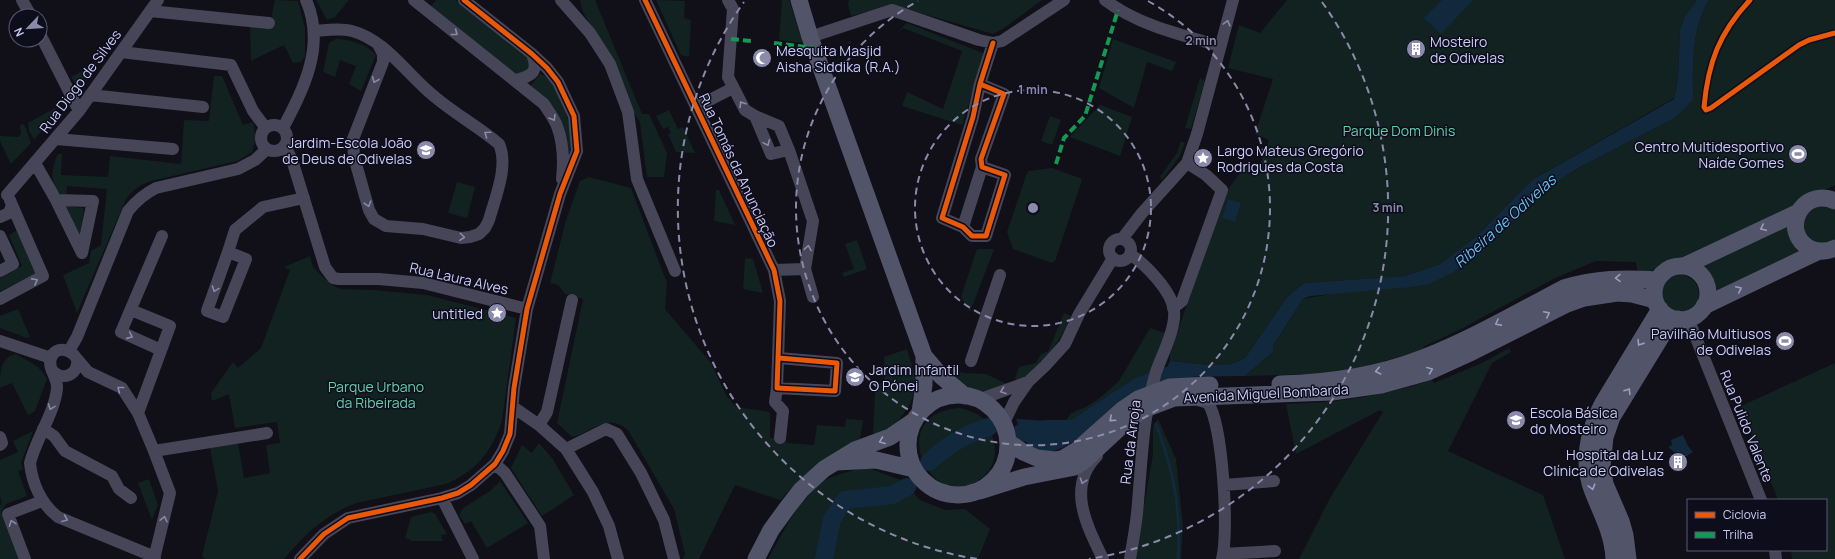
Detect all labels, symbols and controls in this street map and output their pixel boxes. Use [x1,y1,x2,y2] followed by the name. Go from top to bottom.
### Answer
[8,8,48,48] north arrow
[1222,20,1231,27] one-way arrow
[35,25,125,137] street label: Rua Diogo de Silves
[10,26,27,39] text: N
[451,29,458,36] one-way arrow
[1185,32,1217,49] text: 2 min
[1430,32,1504,67] place label: Mosteiro de Odivelas
[1405,38,1427,60] building icon: Mosteiro de Odivelas
[776,41,900,76] place label: Mesquita Masjid Aisha Siddika (R.A.)
[751,47,773,69] mosque icon: Mesquita Masjid Aisha Siddika (R.A.)
[371,76,379,83] one-way arrow
[1018,81,1048,98] text: 1 min
[695,90,783,250] street label: Rua Tomás da Anunciação
[740,101,747,108] one-way arrow
[548,114,555,121] one-way arrow
[1343,121,1455,140] park label: Parque Dom Dinis
[484,132,491,139] one-way arrow
[282,133,412,168] place label: Jardim-Escola João de Deus de Odivelas
[1634,137,1784,172] place label: Centro Multidesportivo Naíde Gomes
[415,139,437,161] school or university icon: Jardim-Escola João de Deus de Odivelas
[762,139,770,147] one-way arrow
[1217,141,1364,176] place label: Largo Mateus Gregório Rodrigues da Costa
[1787,143,1809,165] sports icon: Centro Multidesportivo Naíde Gomes
[1192,147,1214,169] place icon: Largo Mateus Gregório Rodrigues da Costa
[1450,169,1561,272] water label: Ribeira de Odivelas
[1372,199,1404,216] text: 3 min
[363,200,372,207] one-way arrow
[1026,201,1040,215] centre of rings
[1760,223,1768,231] one-way arrow
[458,232,465,241] one-way arrow
[804,245,812,251] one-way arrow
[408,257,510,299] street label: Rua Laura Alves
[1615,274,1621,282] one-way arrow
[30,278,38,286] one-way arrow
[212,285,220,292] one-way arrow
[1735,286,1743,294] one-way arrow
[486,302,508,324] place icon: untitled
[432,304,483,323] place label: untitled
[1543,311,1550,318] one-way arrow
[1495,318,1502,325] one-way arrow
[1651,324,1771,359] place label: Pavilhão Multiusos de Odivelas
[1774,330,1796,352] sports icon: Pavilhão Multiusos de Odivelas
[125,331,133,339] one-way arrow
[1638,339,1645,346] one-way arrow
[869,360,959,395] place label: Jardim Infantil O Pónei
[844,366,866,388] school or university icon: Jardim Infantil O Pónei
[1375,367,1381,375] one-way arrow
[1427,367,1434,375] one-way arrow
[1716,367,1778,485] street label: Rua Pulido Valente
[328,377,424,412] park label: Parque Urbano da Ribeirada
[1183,379,1349,407] street label: Avenida Miguel Bombarda
[117,386,124,393] one-way arrow
[1000,387,1007,395] one-way arrow
[1623,388,1630,395] one-way arrow
[1115,399,1145,485] street label: Rua da Arroja
[48,403,56,410] one-way arrow
[1530,403,1617,438] place label: Escola Básica do Mosteiro
[1505,409,1527,431] school or university icon: Escola Básica do Mosteiro
[1109,414,1117,422] one-way arrow
[878,436,885,444] one-way arrow
[1543,445,1664,480] place label: Hospital da Luz Clínica de Odivelas
[1667,451,1689,473] building icon: Hospital da Luz Clínica de Odivelas
[1079,477,1088,484] one-way arrow
[1587,483,1596,490] one-way arrow
[1687,499,1827,551] legend
[1723,506,1766,523] text: Ciclovia
[61,515,68,523] one-way arrow
[159,516,167,522] one-way arrow
[8,519,16,526] one-way arrow
[1723,526,1753,543] text: Trilha

